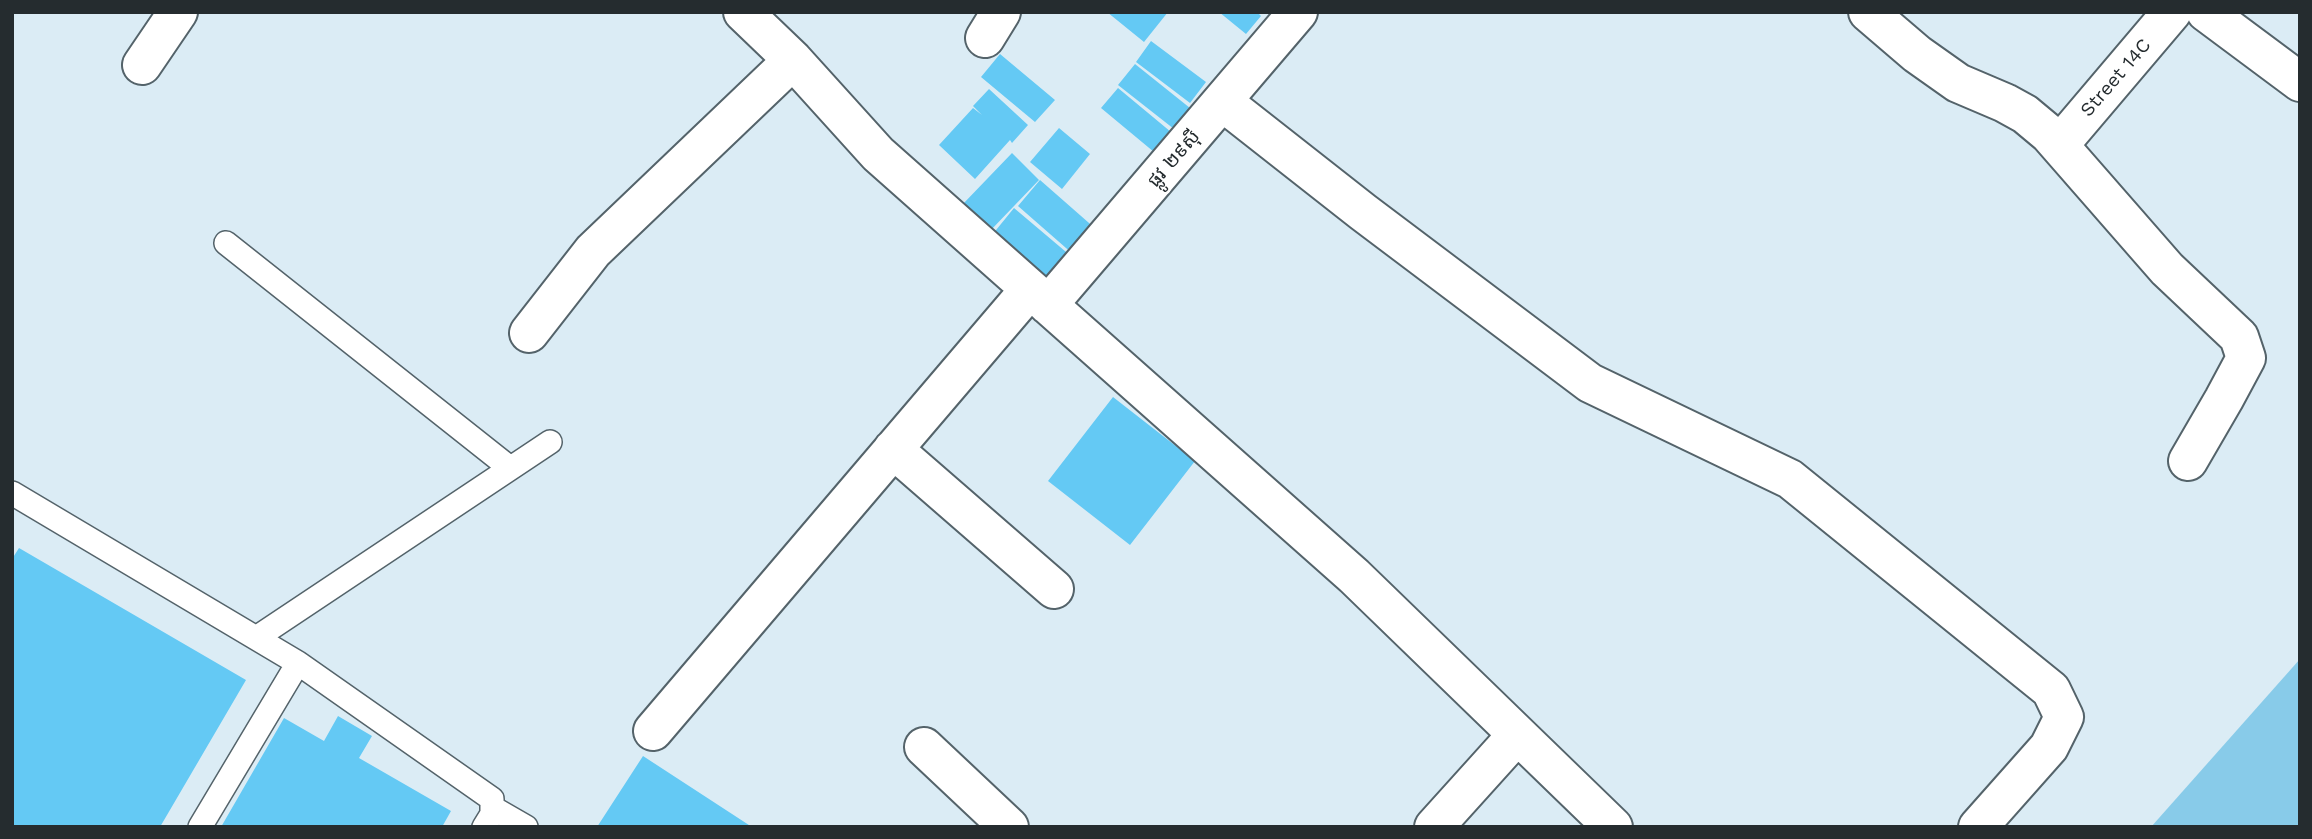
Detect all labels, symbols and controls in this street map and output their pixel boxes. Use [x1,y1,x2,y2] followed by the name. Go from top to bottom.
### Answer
[2076,34,2156,122] street label: Street 14C
[1143,126,1205,192] street label: ផ្លូវ ២៩ស៊ី

